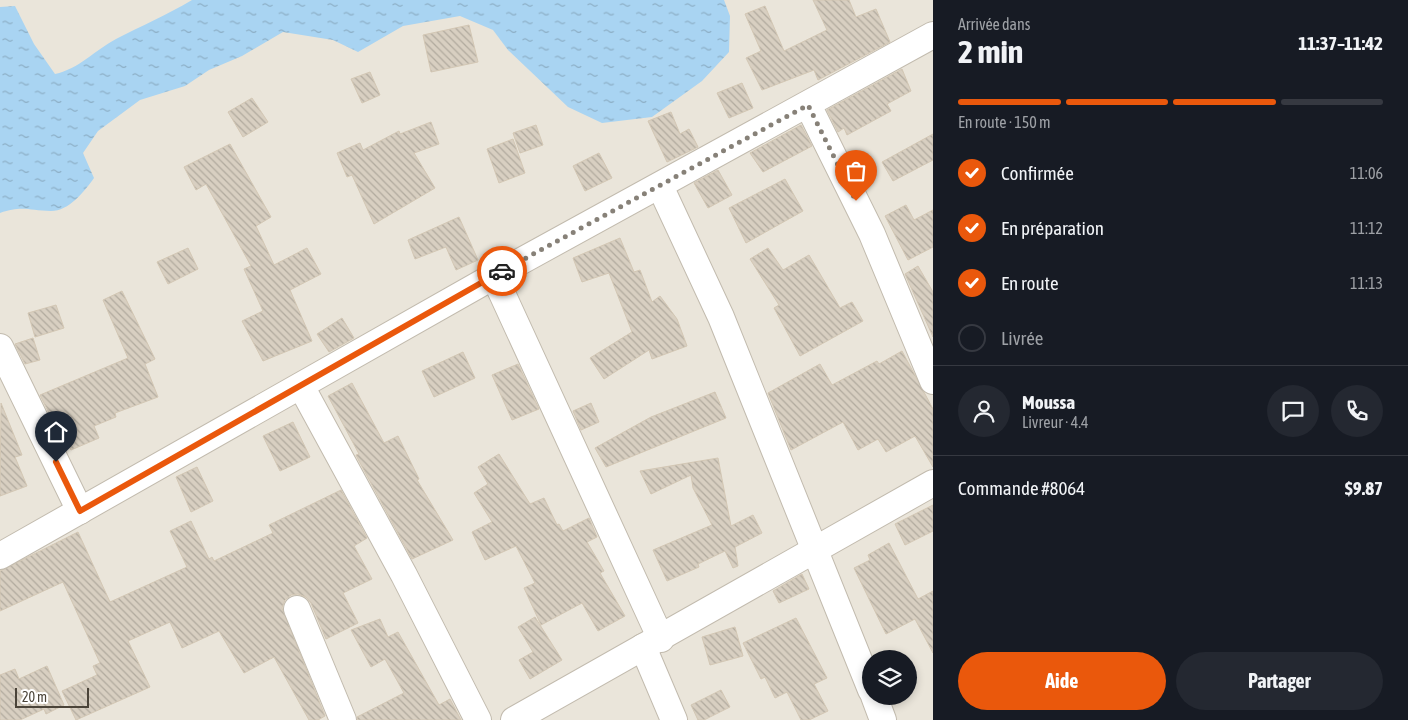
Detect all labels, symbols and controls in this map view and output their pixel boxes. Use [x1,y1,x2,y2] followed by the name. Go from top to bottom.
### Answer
[958,15,1030,33] text: Arrivée dans
[1298,32,1383,54] text: 11:37–11:42
[958,33,1023,70] text: 2 min
[958,113,1051,131] text: En route · 150 m
[835,150,877,201] pin
[842,157,870,185] icon: bag
[958,159,986,187] icon: check
[1001,162,1074,184] text: Confirmée
[1350,164,1383,182] text: 11:06
[958,214,986,242] icon: check
[1001,217,1104,239] text: En préparation
[1350,219,1383,237] text: 11:12
[477,246,527,296] courier
[488,257,516,285] icon: car
[958,269,986,297] icon: check
[1001,272,1059,294] text: En route
[1350,274,1383,292] text: 11:13
[1001,327,1043,349] text: Livrée
[958,385,1010,437] button: person
[1267,385,1319,437] button: chat
[1331,385,1383,437] button: phone
[1022,391,1075,413] text: Moussa
[35,411,77,462] pin
[1022,413,1089,431] text: Livreur · 4.4
[42,418,70,446] icon: home
[958,477,1085,499] text: Commande #8064
[1345,477,1383,499] text: $9.87
[862,650,917,705] map controls
[862,650,917,705] button: layers
[958,652,1166,710] button: Aide
[1176,652,1383,710] button: Partager
[15,685,89,708] scale bar
[22,689,47,705] text: 20 m

